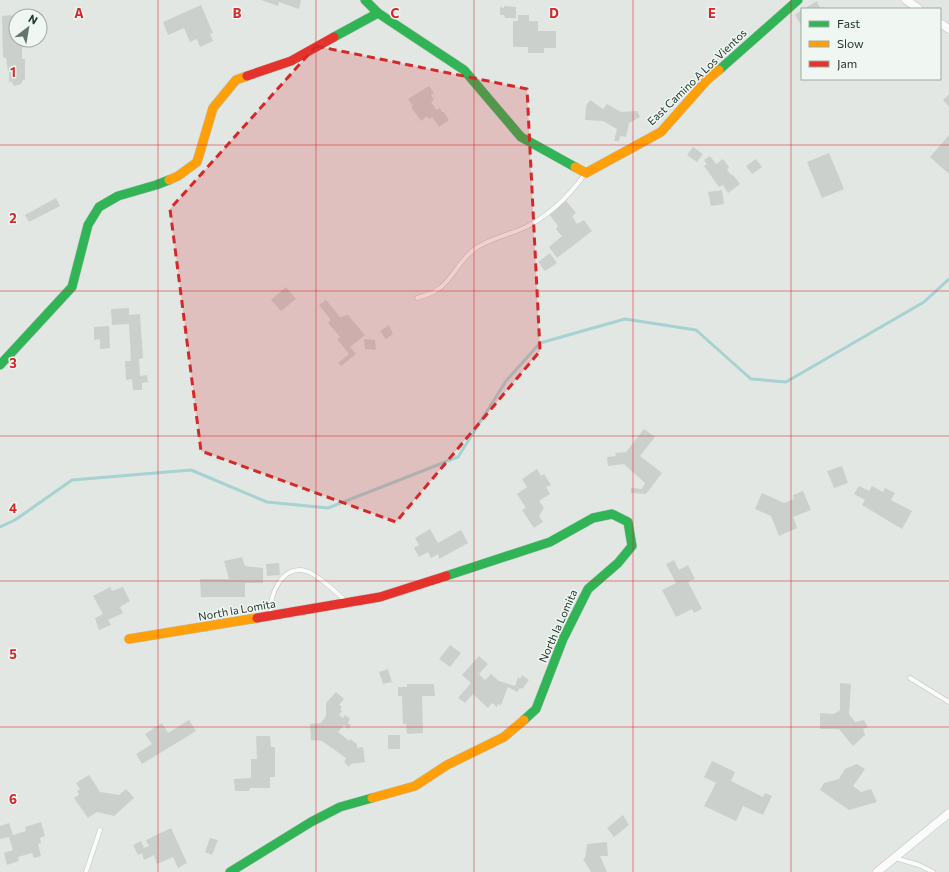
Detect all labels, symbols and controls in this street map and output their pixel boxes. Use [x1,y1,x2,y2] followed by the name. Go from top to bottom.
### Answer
[74,5,84,21] text: A
[233,5,242,21] text: B
[391,5,400,21] text: C
[549,5,559,21] text: D
[708,5,716,21] text: E
[8,8,48,48] north arrow
[801,8,941,80] legend
[27,11,40,27] text: N
[837,16,860,30] text: Fast
[644,26,749,127] street label: East Camino A Los Vientos
[837,36,864,50] text: Slow
[837,56,857,71] text: Jam
[10,64,16,80] text: 1
[9,210,17,226] text: 2
[9,355,17,371] text: 3
[9,500,17,516] text: 4
[536,587,579,664] street label: North la Lomita
[197,596,277,623] street label: North la Lomita
[9,646,17,662] text: 5
[9,791,17,807] text: 6

